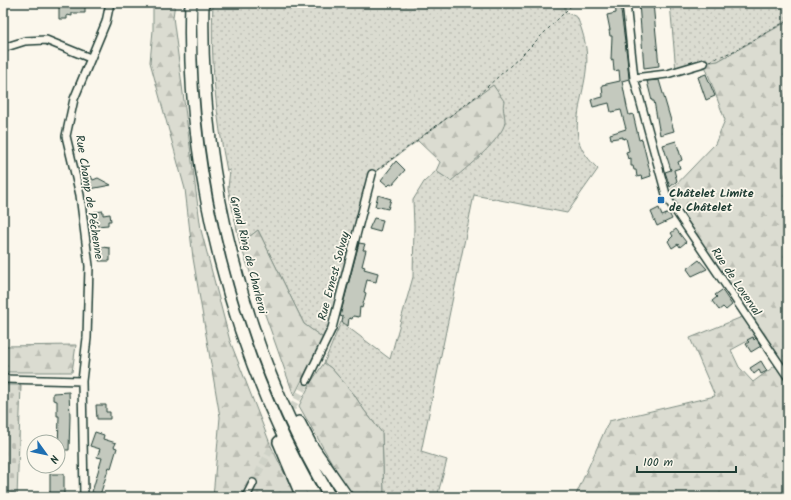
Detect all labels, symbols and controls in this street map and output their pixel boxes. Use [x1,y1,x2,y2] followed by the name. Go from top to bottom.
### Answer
[70,133,108,261] street label: Rue Champ de Péchenne
[669,184,754,217] place label: Châtelet Limite de Châtelet
[224,194,272,317] street label: Grand Ring de Charleroi
[656,195,666,205] marker: Châtelet Limite de Châtelet
[313,229,355,323] street label: Rue Ernest Solvay
[706,244,766,320] street label: Rue de Loverval
[26,434,66,474] north arrow
[637,448,736,474] scale bar
[44,451,63,467] text: N
[643,453,674,472] text: 100 m

